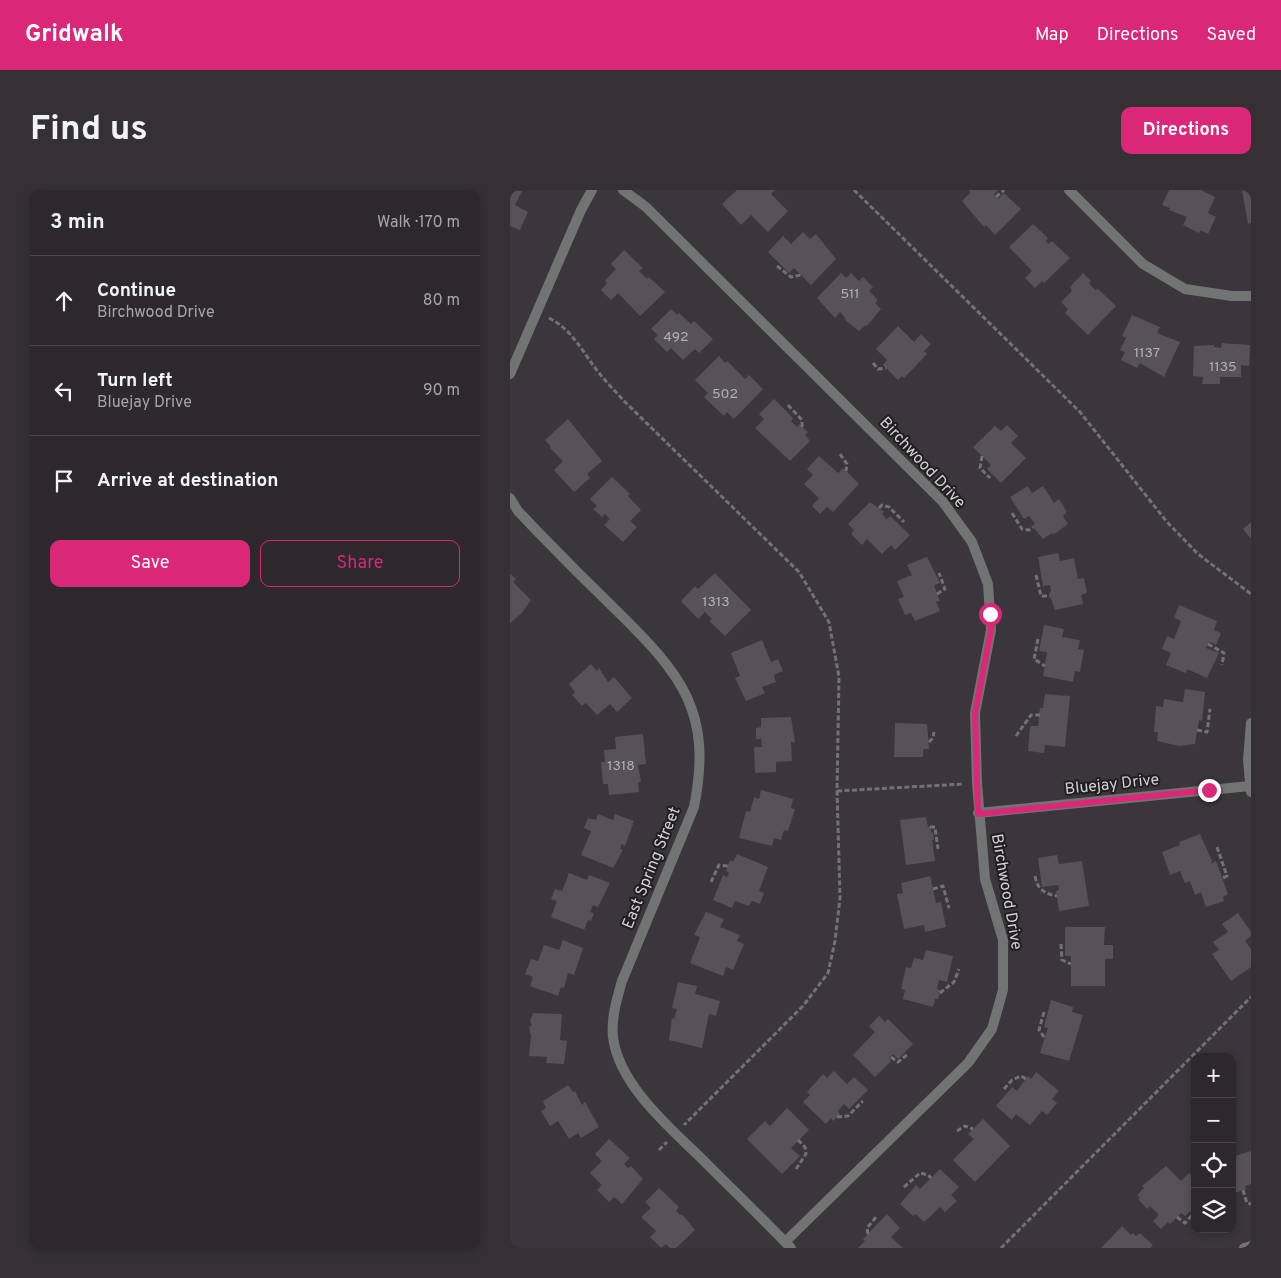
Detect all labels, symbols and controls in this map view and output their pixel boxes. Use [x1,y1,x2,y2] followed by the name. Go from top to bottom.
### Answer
[25,20,123,50] text: Gridwalk
[1035,24,1069,47] text: Map
[1097,24,1179,47] text: Directions
[1207,24,1256,47] text: Saved
[1121,107,1251,154] button: Directions
[30,108,148,152] text: Find us
[50,209,105,236] text: 3 min
[377,213,460,233] text: Walk · 170 m
[97,279,176,303] text: Continue
[840,286,860,303] house number: 511
[50,287,78,315] icon: ahead
[423,291,460,311] text: 80 m
[97,303,215,323] text: Birchwood Drive
[663,329,689,346] house number: 492
[1134,345,1160,362] house number: 1137
[1209,359,1237,376] house number: 1135
[97,369,173,393] text: Turn left
[50,377,78,405] icon: left
[423,381,460,401] text: 90 m
[712,386,738,403] house number: 502
[97,393,192,413] text: Bluejay Drive
[875,413,969,513] street label: Birchwood Drive
[50,467,78,495] icon: arrive
[97,469,278,493] text: Arrive at destination
[50,540,250,587] button: Save
[260,540,460,587] button: Share
[702,594,730,611] house number: 1313
[979,603,1002,626] route start
[607,758,635,775] house number: 1318
[1064,770,1160,800] street label: Bluejay Drive
[1198,779,1221,802] route end
[618,804,686,932] street label: East Spring Street
[986,832,1026,952] street label: Birchwood Drive
[1191,1053,1236,1233] map controls
[1191,1053,1236,1098] button: +
[1191,1098,1236,1143] button: −
[1191,1143,1236,1188] button: locate
[1191,1188,1236,1233] button: layers

